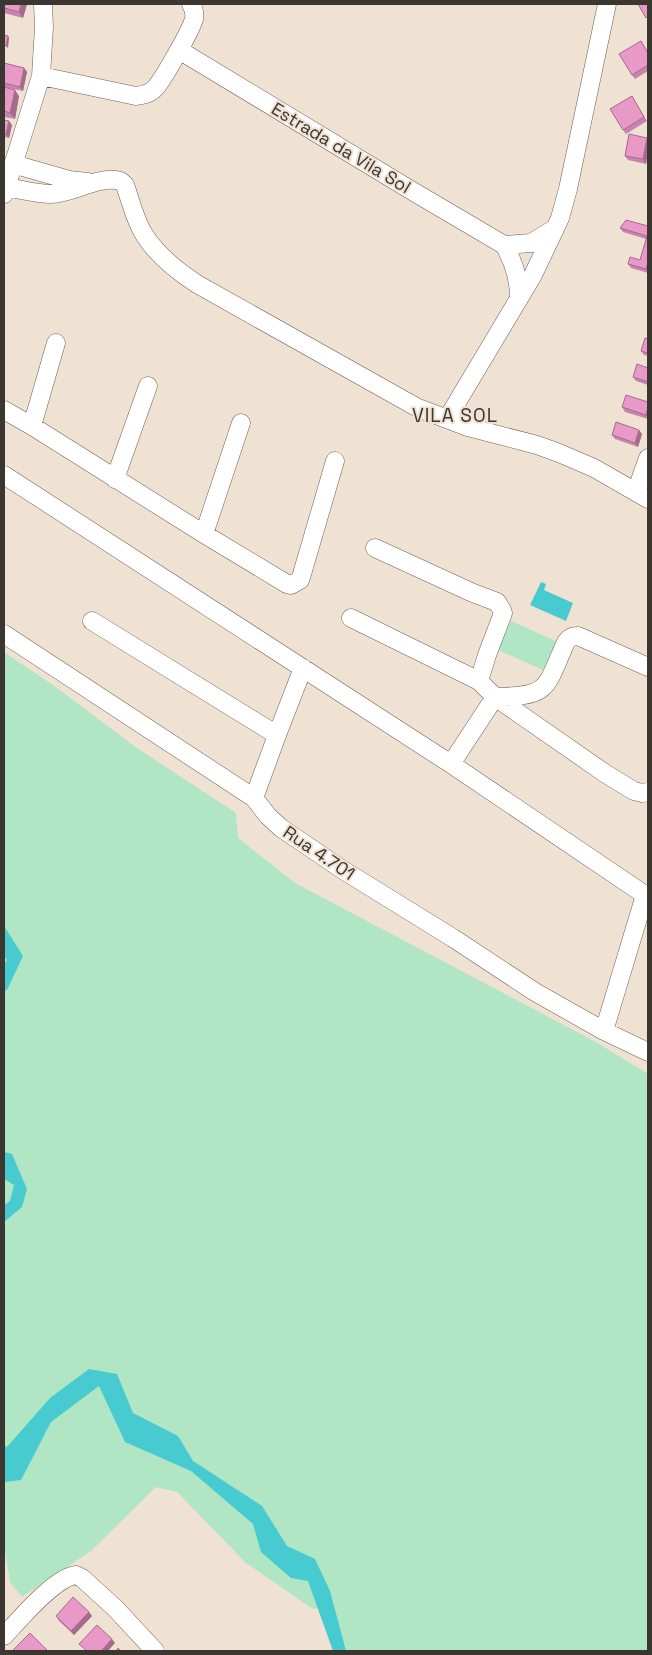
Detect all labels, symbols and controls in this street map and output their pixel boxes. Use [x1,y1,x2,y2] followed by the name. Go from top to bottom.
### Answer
[267,97,415,198] street label: Estrada da Vila Sol
[412,403,498,428] district label: VILA SOL
[279,820,360,885] street label: Rua 4.701

